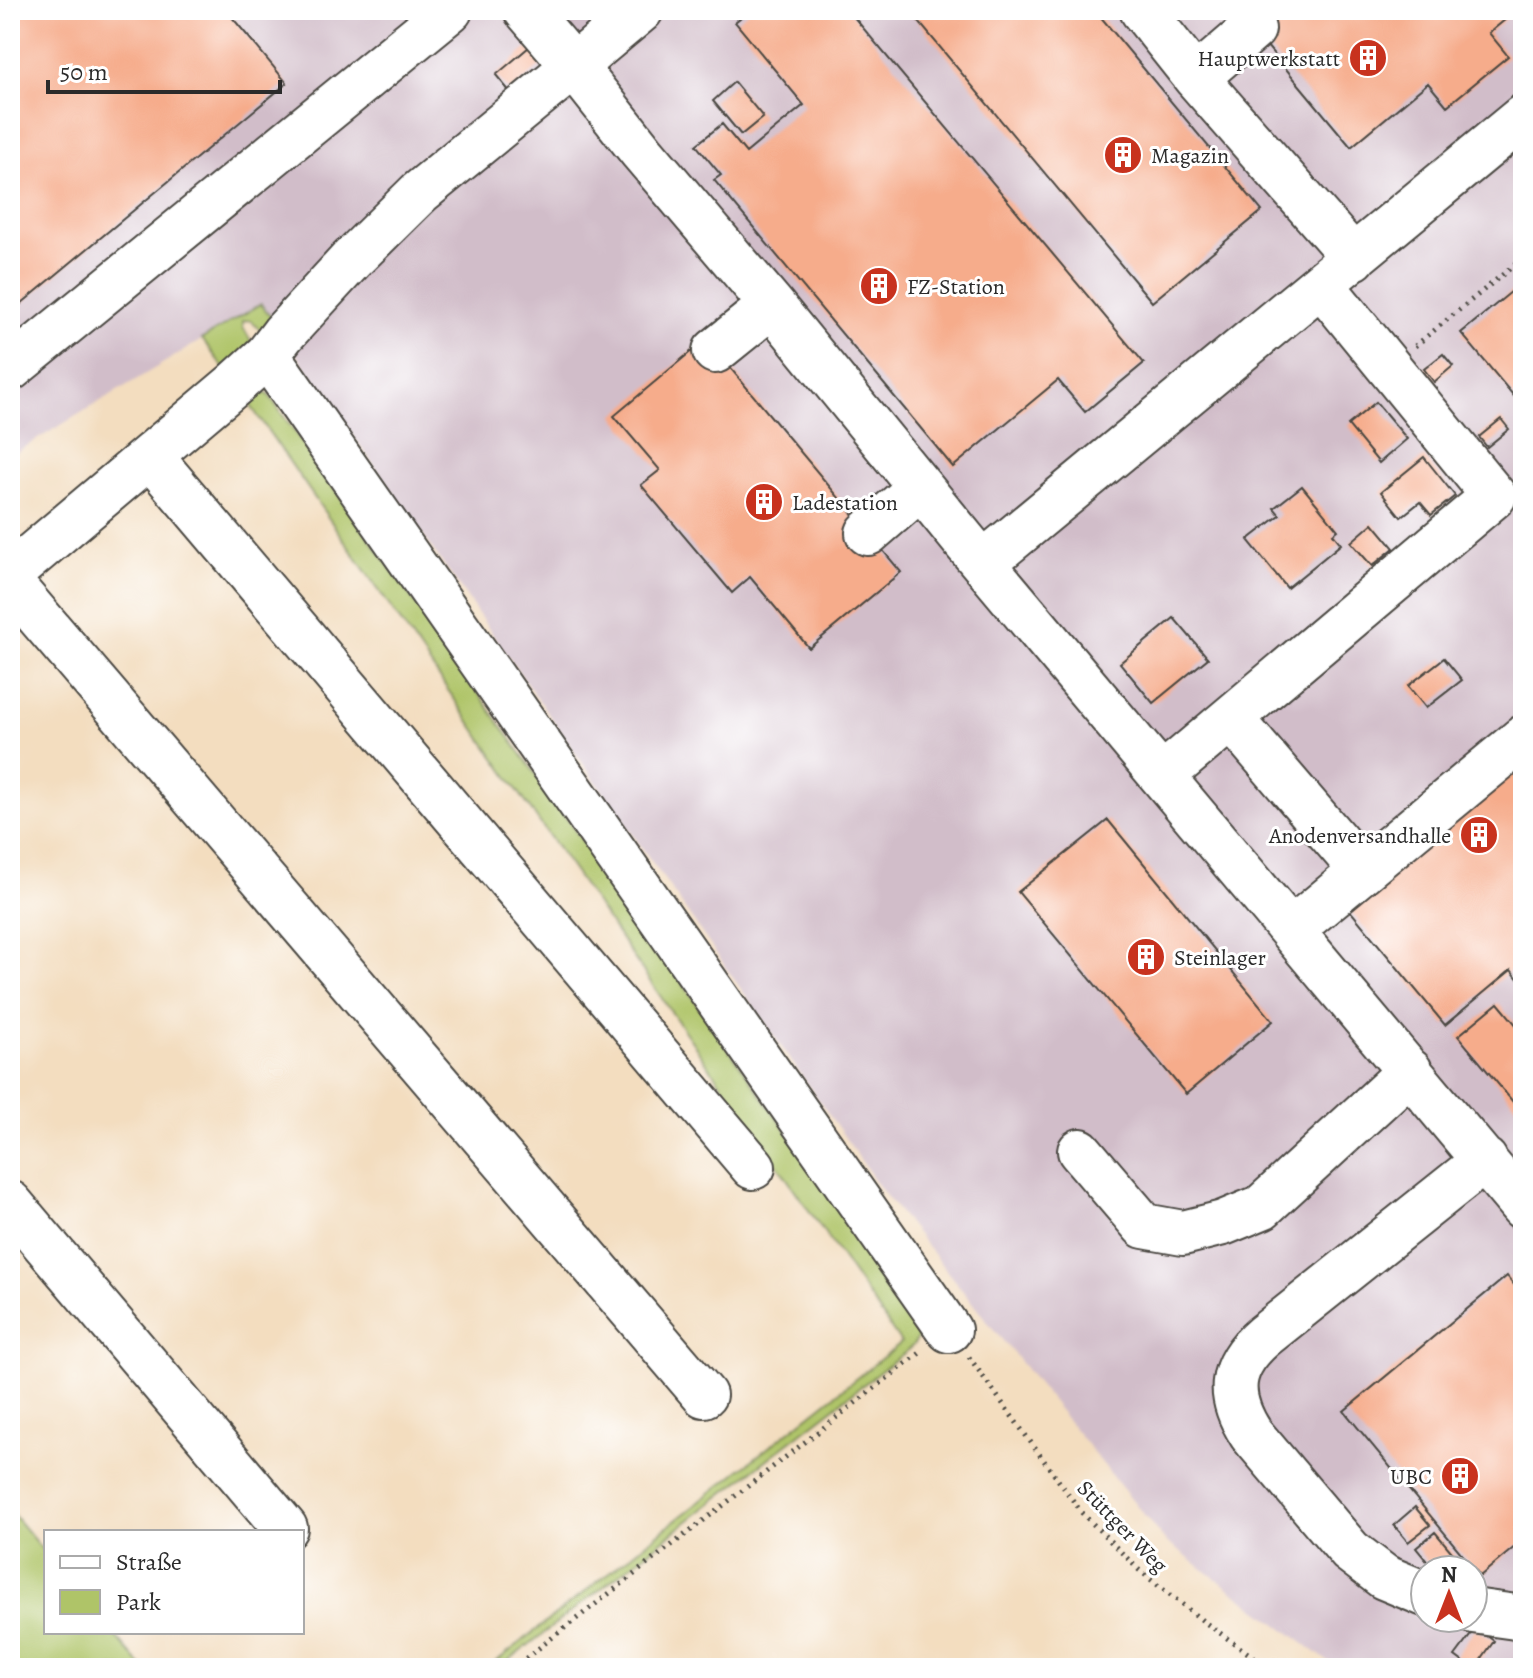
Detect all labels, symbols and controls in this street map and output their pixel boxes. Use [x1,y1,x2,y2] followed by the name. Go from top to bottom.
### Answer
[1347,37,1389,79] building icon: Hauptwerkstatt
[48,44,280,94] scale bar
[1198,44,1340,74] place label: Hauptwerkstatt
[60,56,108,88] text: 50 m
[1102,134,1144,176] building icon: Magazin
[1151,141,1229,171] place label: Magazin
[858,265,900,307] building icon: FZ-Station
[907,272,1005,302] place label: FZ-Station
[743,481,785,523] building icon: Ladestation
[792,488,898,518] place label: Ladestation
[1458,814,1500,856] building icon: Anodenversandhalle
[1268,821,1451,851] place label: Anodenversandhalle
[1125,936,1167,978] building icon: Steinlager
[1174,943,1266,973] place label: Steinlager
[1439,1455,1481,1497] building icon: UBC
[1390,1462,1432,1492] place label: UBC
[1070,1474,1174,1580] street label: Stüttger Weg
[44,1530,304,1634] legend
[116,1546,182,1578] text: Straße
[1409,1554,1489,1634] north arrow
[1441,1560,1457,1590] text: N
[116,1586,161,1618] text: Park

